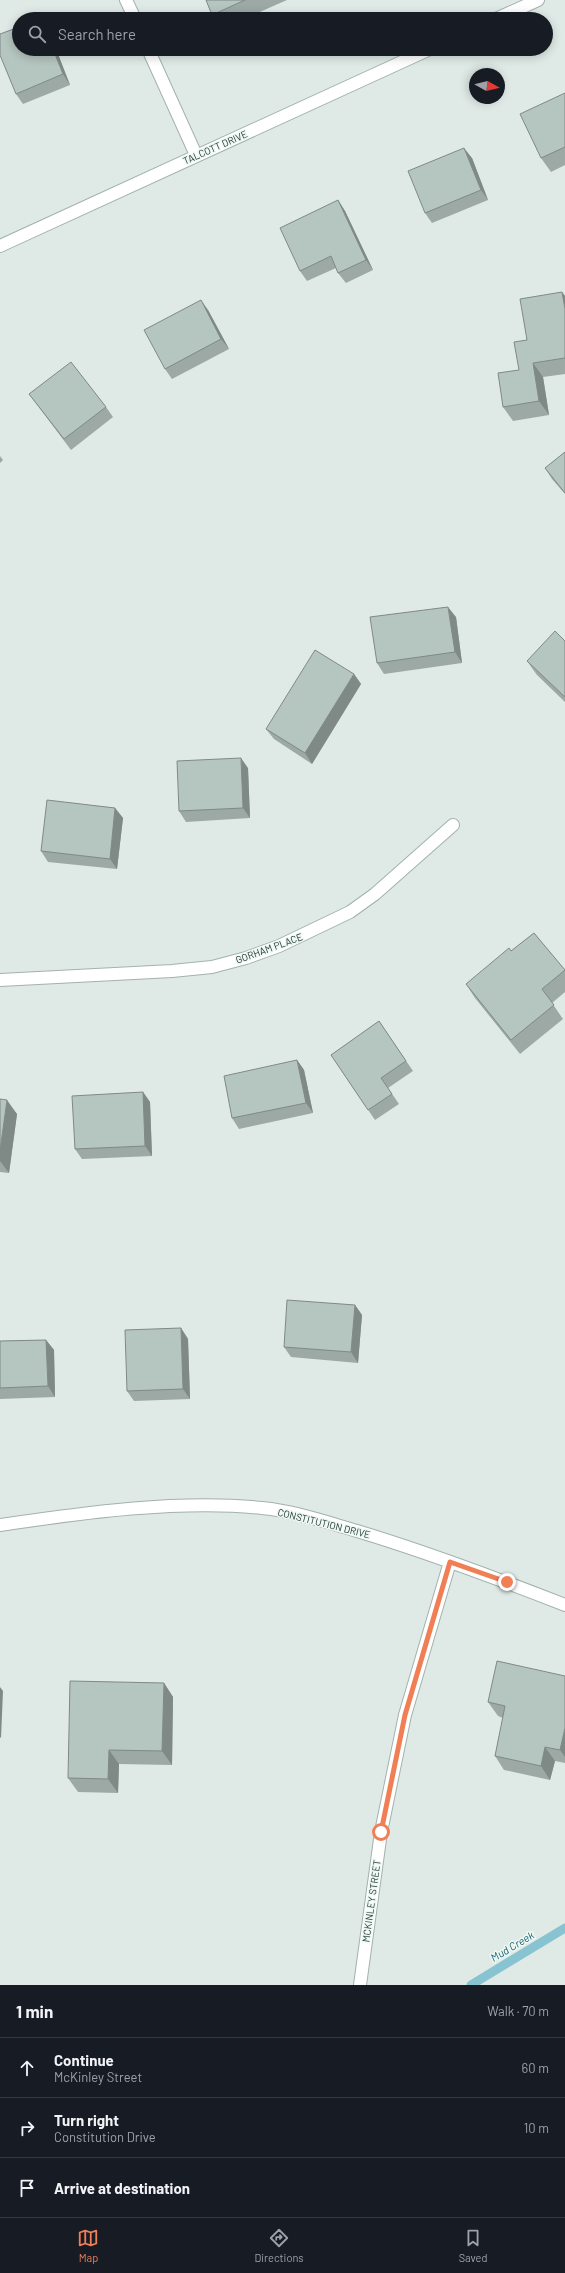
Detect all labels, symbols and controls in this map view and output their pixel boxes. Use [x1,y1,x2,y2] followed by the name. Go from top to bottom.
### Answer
[12,12,553,56] search box
[26,23,48,45] icon: search
[58,25,136,43] text: Search here
[469,68,505,104] north arrow
[181,127,249,167] street label: TALCOTT DRIVE
[234,930,304,966] street label: GORHAM PLACE
[276,1506,372,1540] street label: CONSTITUTION DRIVE
[498,1573,516,1591] route end
[372,1823,390,1841] route start
[359,1859,383,1943] street label: MCKINLEY STREET
[488,1928,537,1964] water label: Mud Creek
[16,2001,53,2021] text: 1 min
[487,2003,549,2019] text: Walk · 70 m
[54,2051,114,2069] text: Continue
[16,2057,38,2079] icon: ahead
[522,2060,549,2076] text: 60 m
[54,2069,142,2085] text: McKinley Street
[54,2111,119,2129] text: Turn right
[16,2117,38,2139] icon: right
[524,2120,549,2136] text: 10 m
[54,2129,156,2145] text: Constitution Drive
[16,2177,38,2199] icon: arrive
[54,2179,190,2197] text: Arrive at destination
[77,2227,99,2264] tab: Map
[254,2227,304,2264] tab: Directions
[459,2227,488,2264] tab: Saved

